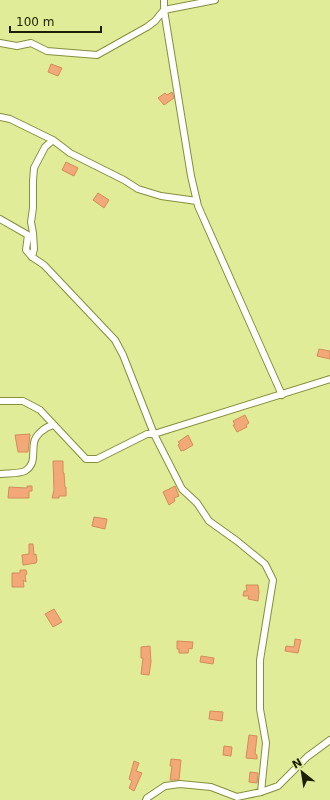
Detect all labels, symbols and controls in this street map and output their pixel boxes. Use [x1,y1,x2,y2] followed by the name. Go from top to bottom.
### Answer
[10,8,101,34] scale bar
[16,15,54,29] text: 100 m
[282,752,322,792] north arrow
[290,756,304,772] text: N

